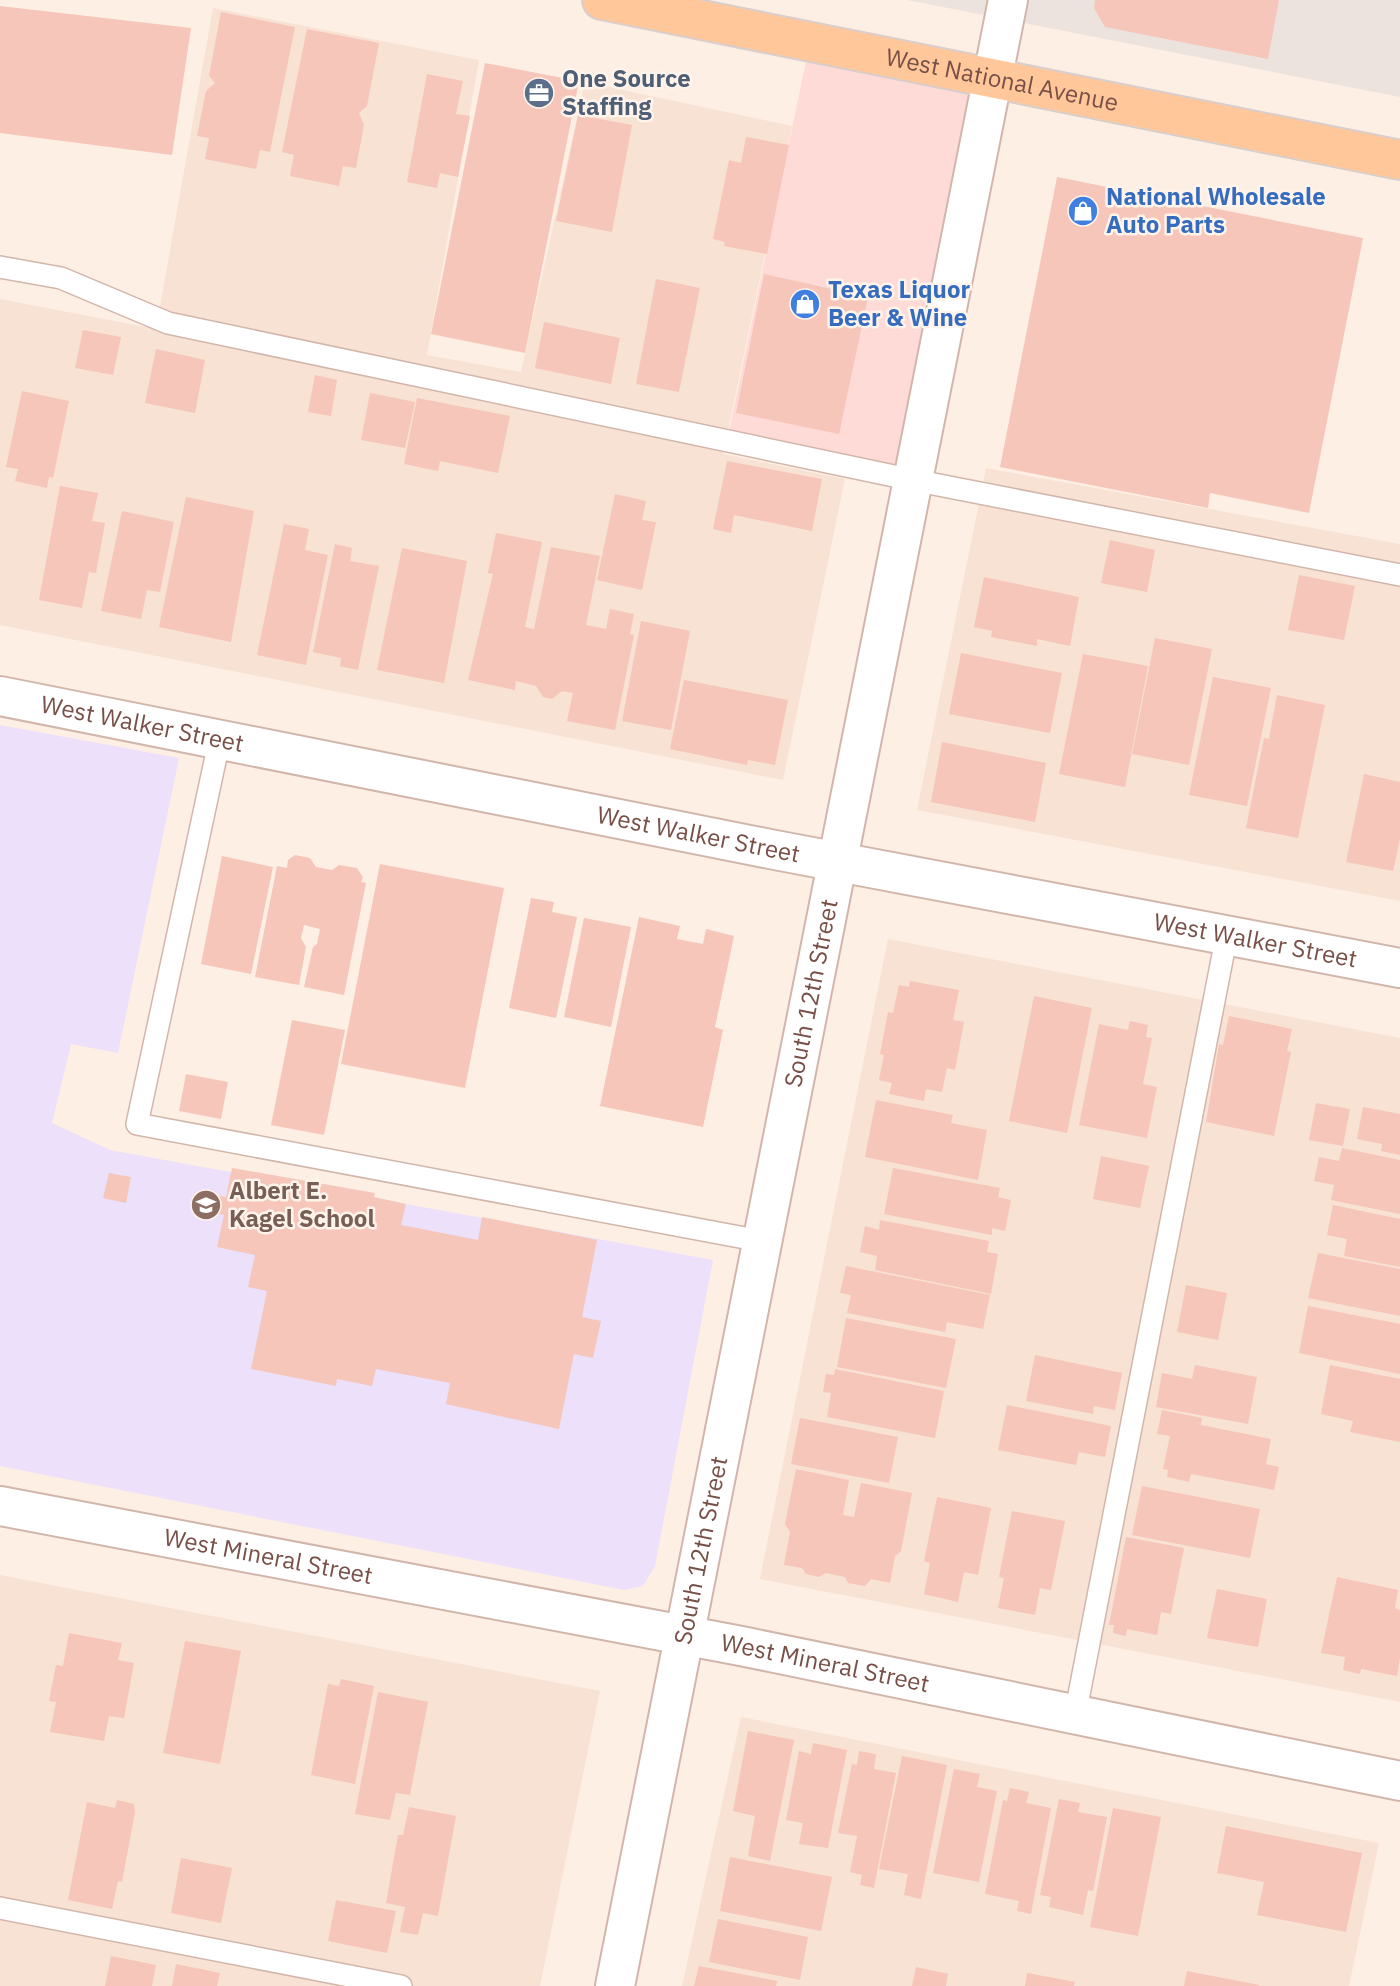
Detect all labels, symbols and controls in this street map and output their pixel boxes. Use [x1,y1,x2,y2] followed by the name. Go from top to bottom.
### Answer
[883,40,1121,118] street label: West National Avenue
[562,62,691,122] place label: One Source Staffing
[522,76,556,110] office icon: One Source Staffing
[1106,180,1326,240] place label: National Wholesale Auto Parts
[1066,194,1100,228] shop icon: National Wholesale Auto Parts
[828,273,970,333] place label: Texas Liquor Beer & Wine
[788,287,822,321] shop icon: Texas Liquor Beer & Wine
[38,687,247,759] street label: West Walker Street
[594,798,803,869] street label: West Walker Street
[776,896,845,1090] street label: South 12th Street
[1151,905,1360,975] street label: West Walker Street
[229,1174,375,1234] place label: Albert E. Kagel School
[189,1188,223,1222] school or university icon: Albert E. Kagel School
[666,1453,734,1647] street label: South 12th Street
[161,1520,375,1591] street label: West Mineral Street
[719,1626,932,1699] street label: West Mineral Street

